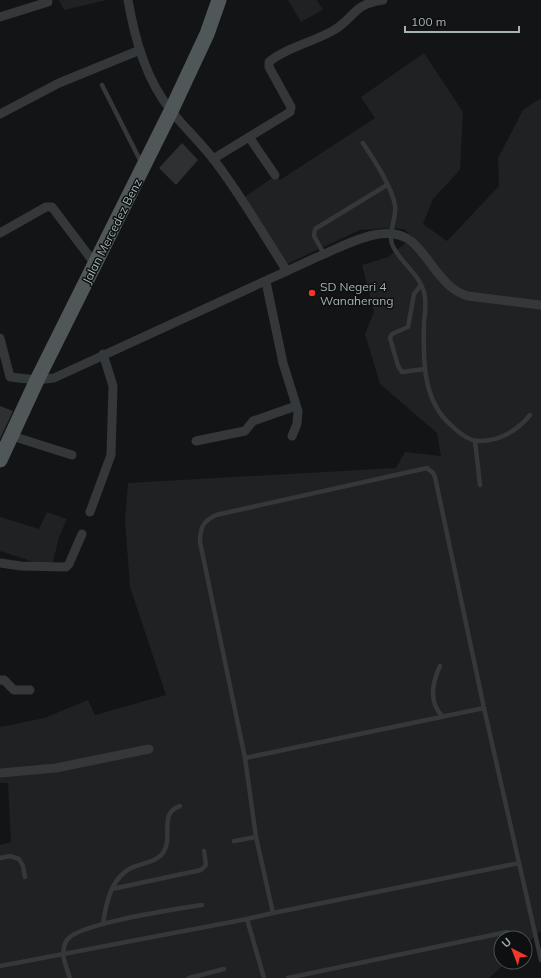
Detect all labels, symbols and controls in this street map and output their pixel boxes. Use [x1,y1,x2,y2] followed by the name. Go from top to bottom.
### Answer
[405,8,519,34] scale bar
[411,14,446,29] text: 100 m
[79,176,145,286] street label: Jalan Mercedez Benz
[320,279,393,308] place label: SD Negeri 4 Wanaherang
[307,288,317,298] marker: SD Negeri 4 Wanaherang
[493,930,533,970] north arrow
[499,935,514,950] text: U

